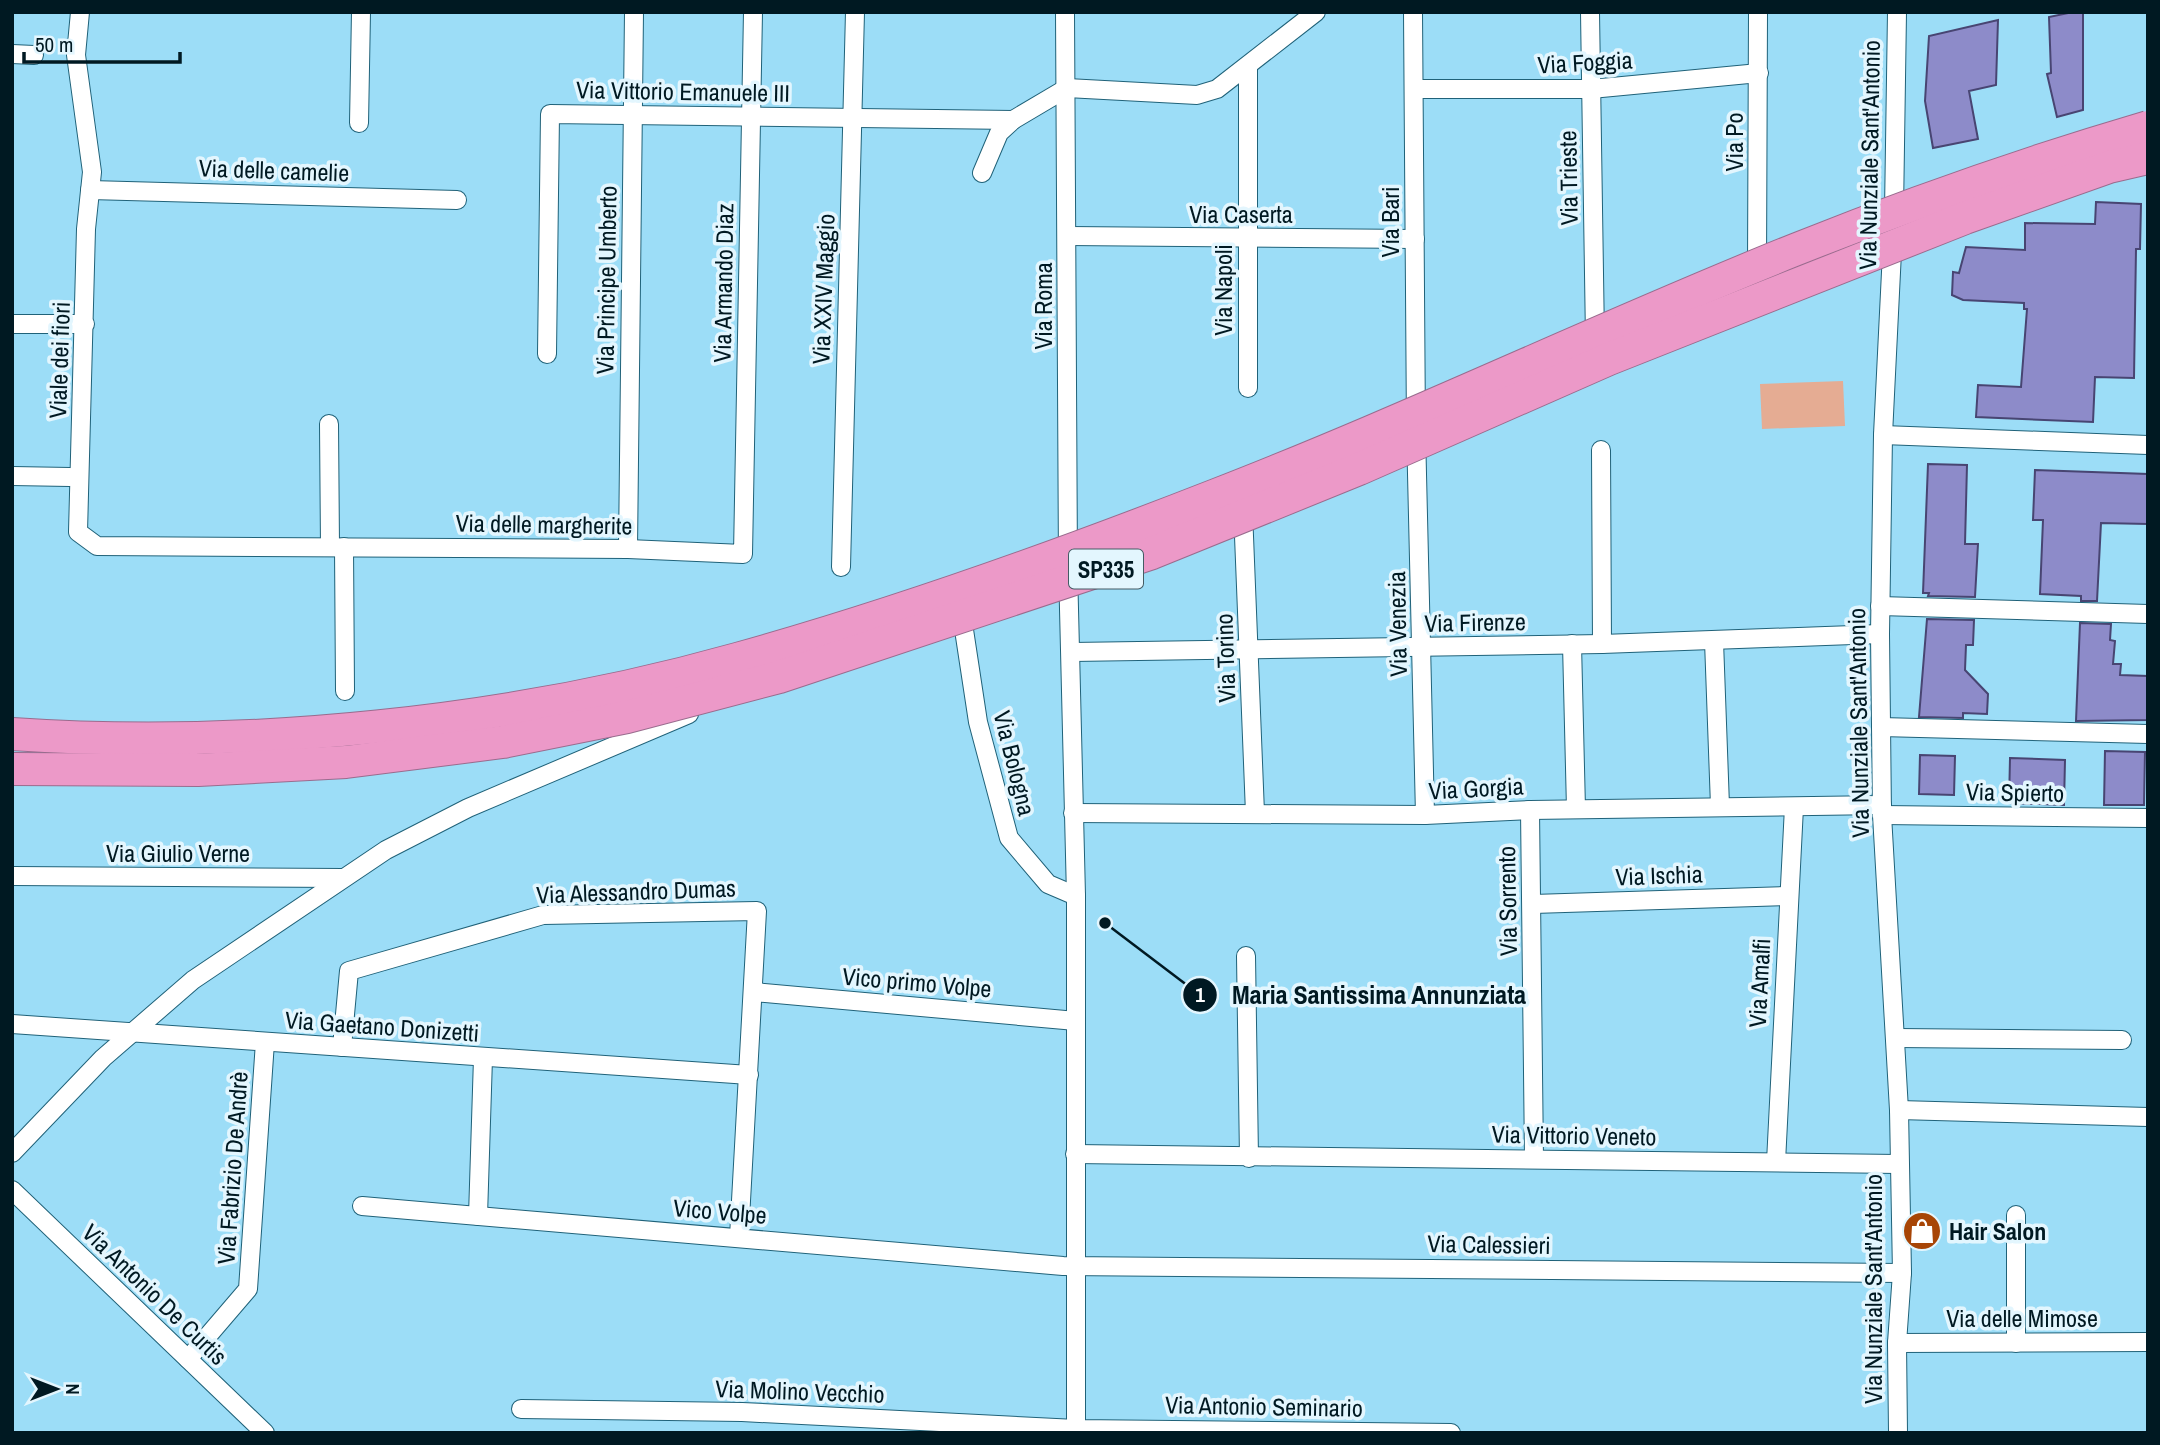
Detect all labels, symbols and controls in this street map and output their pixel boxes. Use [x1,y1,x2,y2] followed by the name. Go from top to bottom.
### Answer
[24,21,180,65] scale bar
[35,30,73,59] text: 50 m
[1851,40,1887,270] street label: Via Nunziale Sant'Antonio
[1537,44,1633,80] street label: Via Foggia
[576,73,790,109] street label: Via Vittorio Emanuele III
[1718,113,1750,171] street label: Via Po
[1551,130,1585,226] street label: Via Trieste
[198,151,350,189] street label: Via delle camelie
[588,185,624,375] street label: Via Principe Umberto
[1374,187,1406,257] street label: Via Bari
[1189,198,1293,230] street label: Via Caserta
[706,203,740,363] street label: Via Armando Diaz
[804,213,842,365] street label: Via XXIV Maggio
[1207,244,1239,336] street label: Via Napoli
[1027,262,1059,350] street label: Via Roma
[41,301,77,419] street label: Viale dei fiori
[455,506,633,542] street label: Via delle margherite
[1069,550,1143,589] road number: SP335
[1380,571,1414,677] street label: Via Venezia
[1424,605,1526,639] street label: Via Firenze
[1840,608,1876,838] street label: Via Nunziale Sant'Antonio
[1207,613,1243,703] street label: Via Torino
[987,707,1043,819] street label: Via Bologna
[1428,770,1524,806] street label: Via Gorgia
[1966,775,2064,809] street label: Via Spierto
[106,837,250,869] street label: Via Giulio Verne
[1490,846,1524,956] street label: Via Sorrento
[1615,857,1703,893] street label: Via Ischia
[536,872,736,910] street label: Via Alessandro Dumas
[1741,938,1777,1028] street label: Via Amalfi
[841,960,993,1004] street label: Vico primo Volpe
[1183,971,1541,1018] callout: Maria Santissima Annunziata
[1232,977,1526,1012] text: Maria Santissima Annunziata
[1195,980,1205,1009] text: 1
[284,1003,480,1049] street label: Via Gaetano Donizetti
[209,1070,255,1266] street label: Via Fabrizio De Andrè
[1491,1118,1657,1152] street label: Via Vittorio Veneto
[1857,1174,1889,1404] street label: Via Nunziale Sant'Antonio
[672,1191,768,1231] street label: Vico Volpe
[1901,1210,1943,1252] shop icon: Hair Salon
[1949,1215,2046,1247] place label: Hair Salon
[76,1216,234,1372] street label: Via Antonio De Curtis
[1427,1227,1551,1261] street label: Via Calessieri
[1946,1302,2098,1334] street label: Via delle Mimose
[21,1354,91,1424] north arrow
[715,1372,885,1410] street label: Via Molino Vecchio
[60,1383,86,1395] text: N
[1165,1388,1363,1424] street label: Via Antonio Seminario

